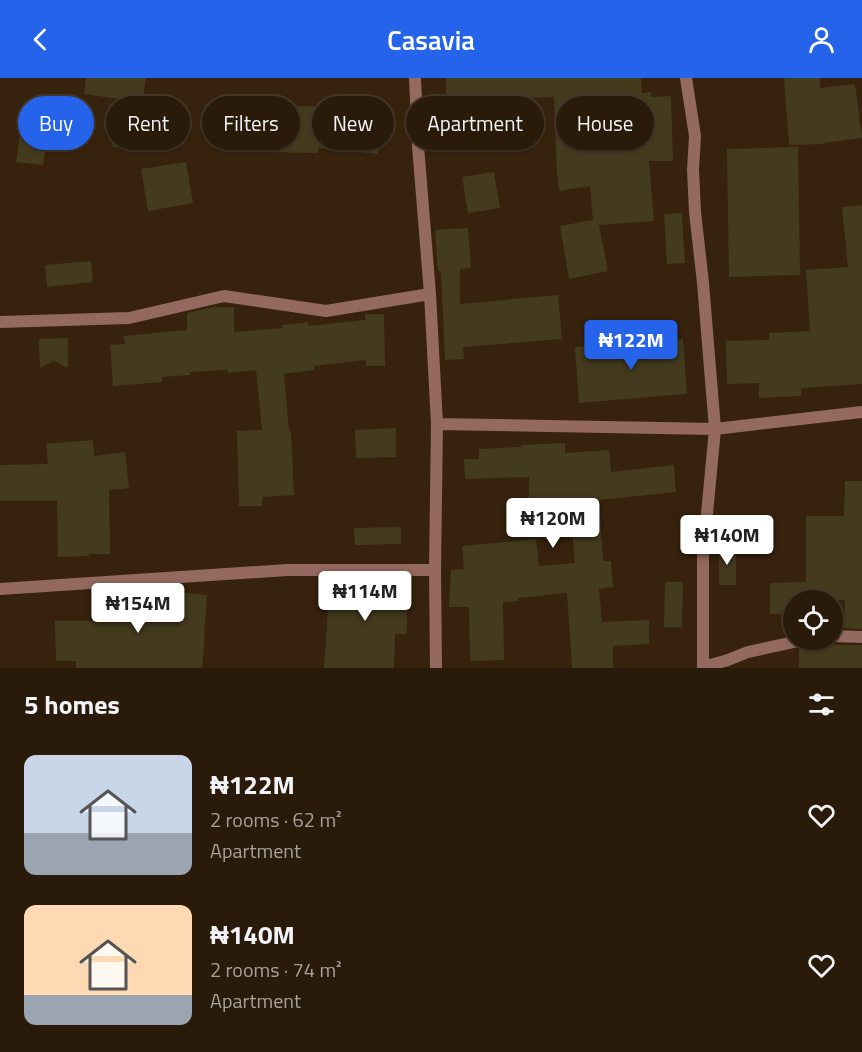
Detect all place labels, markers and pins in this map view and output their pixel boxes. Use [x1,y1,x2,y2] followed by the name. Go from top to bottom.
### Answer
[589,320,673,371] pin: ₦122M
[511,498,595,549] pin: ₦120M
[685,515,769,566] pin: ₦140M
[323,571,407,622] pin: ₦114M
[96,583,180,634] pin: ₦154M

